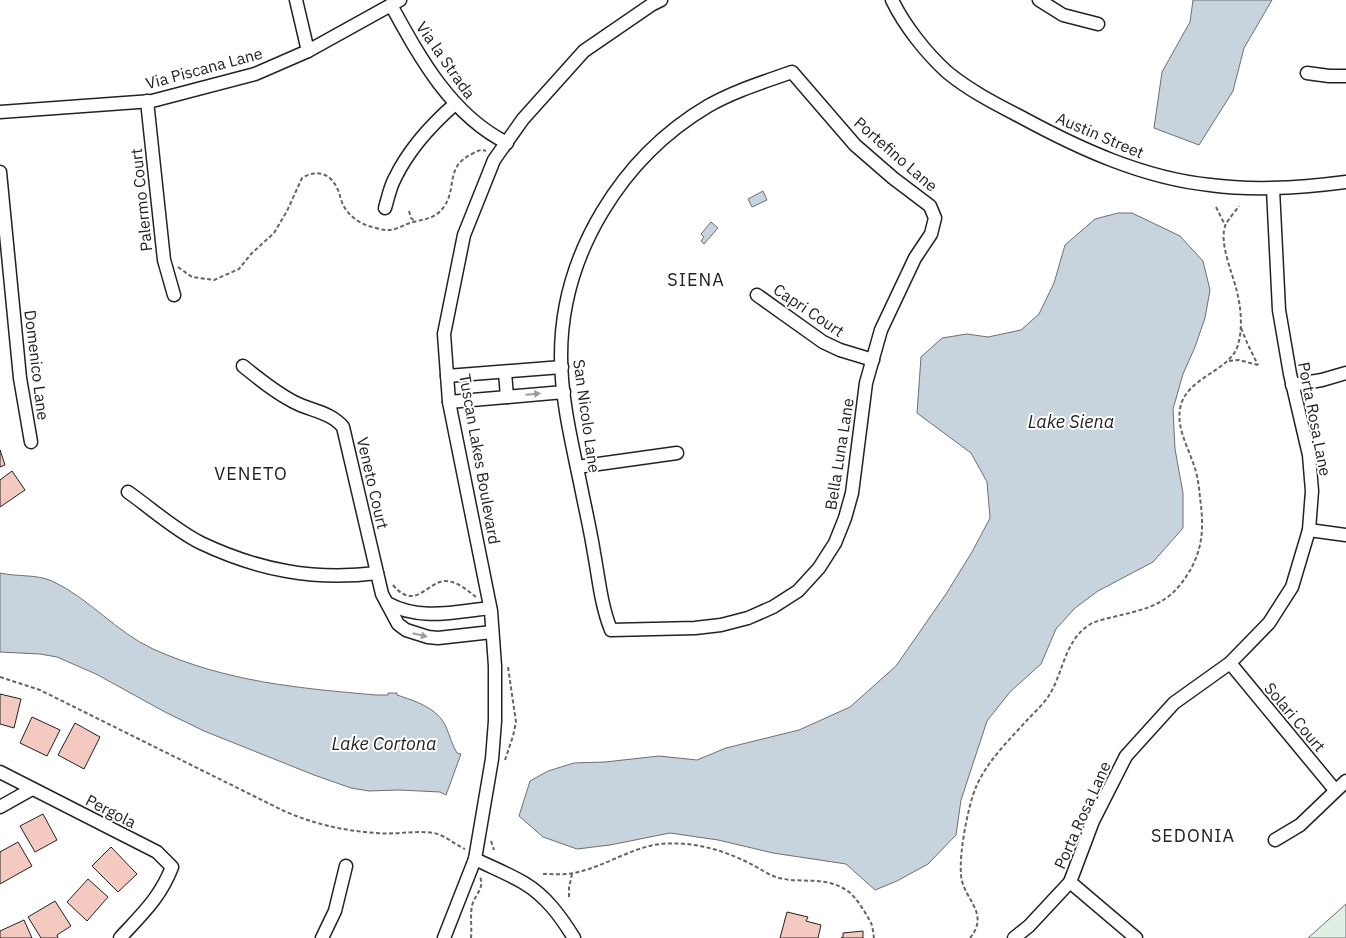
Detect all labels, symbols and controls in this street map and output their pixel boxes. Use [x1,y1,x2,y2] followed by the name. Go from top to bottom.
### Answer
[412,17,480,103] street label: Via la Strada
[143,43,265,93] street label: Via Piscana Lane
[1053,108,1147,162] street label: Austin Street
[850,112,942,196] street label: Portefino Lane
[126,148,156,252] street label: Palermo Court
[667,268,725,291] district label: SIENA
[770,279,848,341] street label: Capri Court
[20,309,54,421] street label: Domenico Lane
[569,358,605,474] street label: San Nicolo Lane
[1294,360,1336,478] street label: Porta Rosa Lane
[455,372,505,546] street label: Tuscan Lakes Boulevard
[525,390,541,398] one-way arrow
[820,396,858,511] street label: Bella Luna Lane
[1028,410,1114,433] water label: Lake Siena
[353,435,393,531] street label: Veneto Court
[214,462,288,485] district label: VENETO
[413,631,428,639] one-way arrow
[1260,678,1330,756] street label: Solari Court
[332,732,436,755] water label: Lake Cortona
[1049,758,1115,872] street label: Porta Rosa Lane
[82,790,140,832] street label: Pergola
[1151,824,1235,847] district label: SEDONIA

